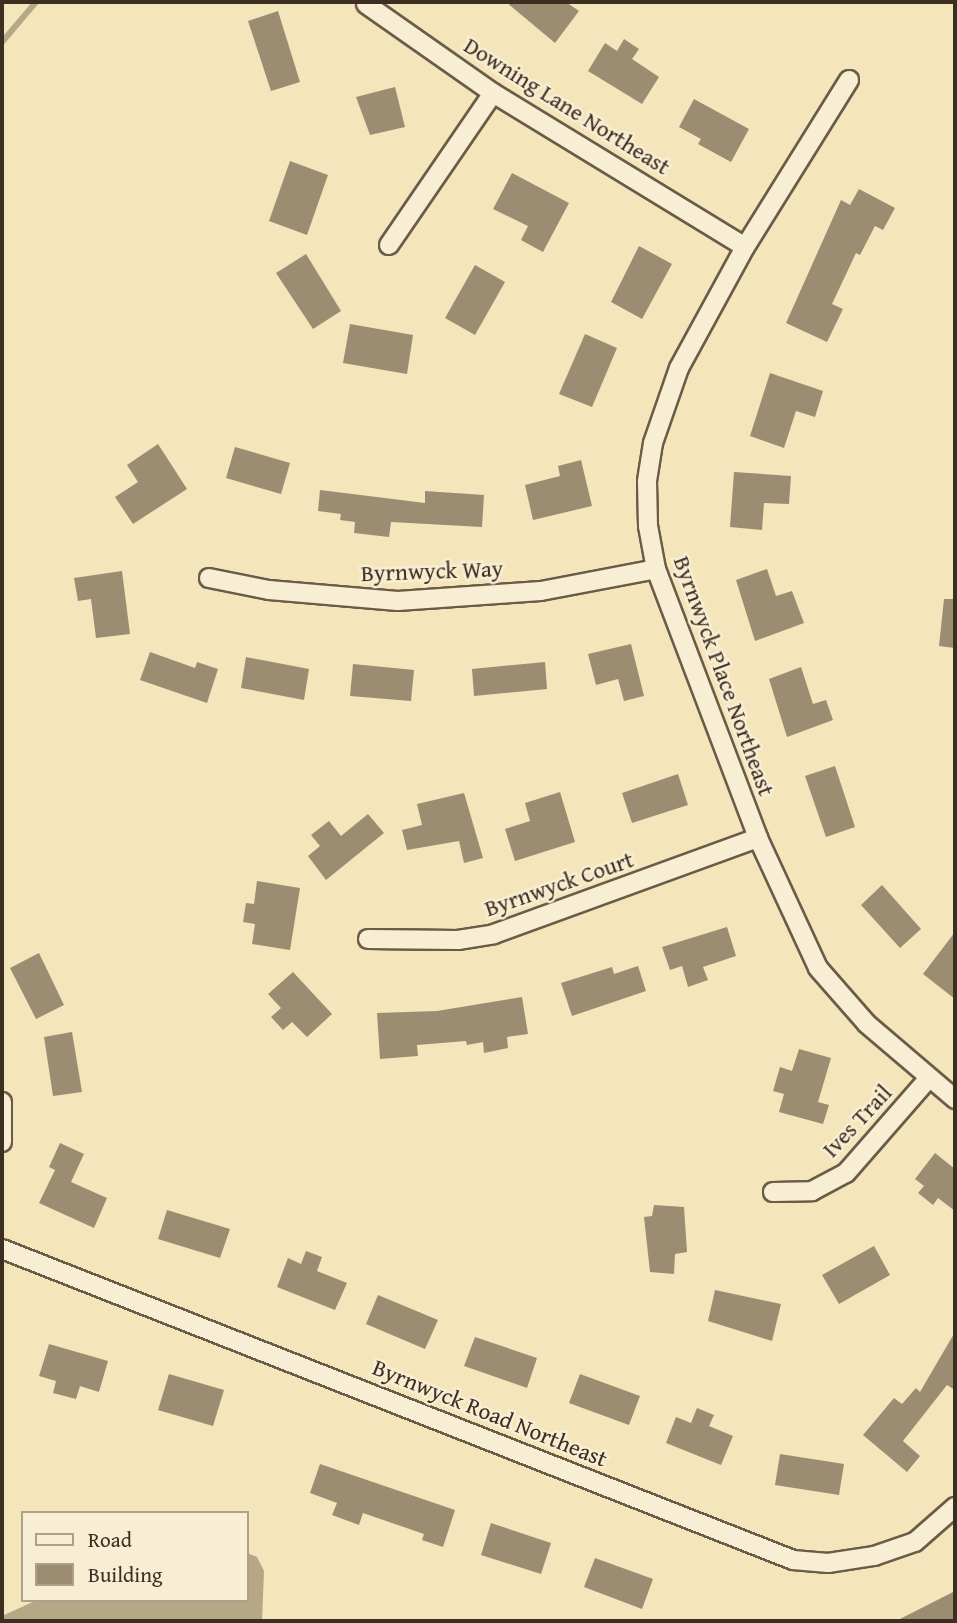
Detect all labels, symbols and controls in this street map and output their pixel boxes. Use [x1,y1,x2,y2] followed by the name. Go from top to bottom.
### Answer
[459,31,675,181] street label: Downing Lane Northeast
[668,552,780,800] street label: Byrnwyck Place Northeast
[360,555,504,587] street label: Byrnwyck Way
[481,846,637,922] street label: Byrnwyck Court
[817,1079,897,1163] street label: Ives Trail
[369,1353,611,1473] street label: Byrnwyck Road Northeast
[21,1511,248,1602] legend
[88,1524,132,1555] text: Road
[88,1559,162,1590] text: Building

